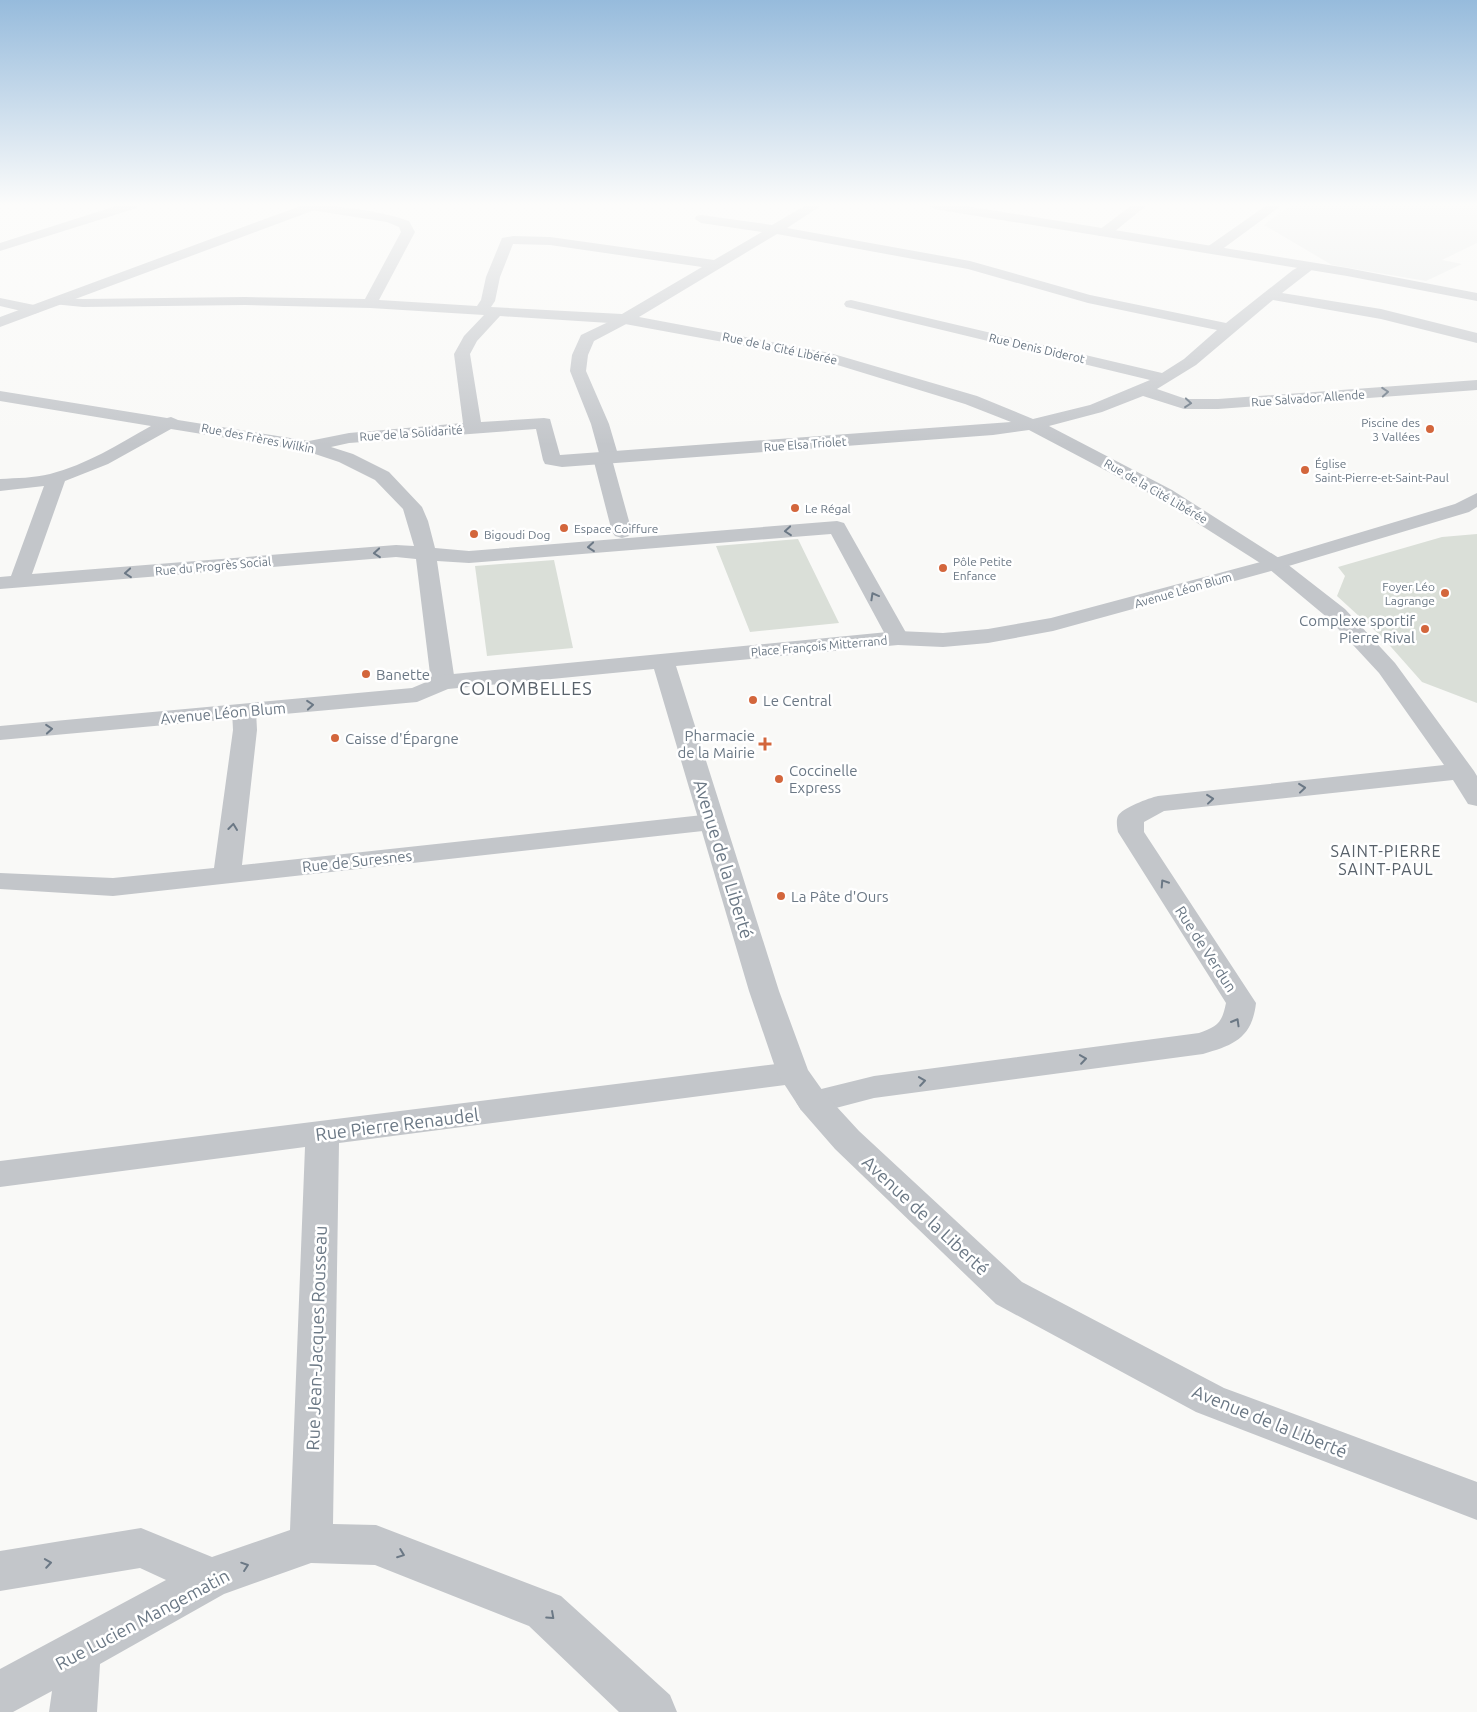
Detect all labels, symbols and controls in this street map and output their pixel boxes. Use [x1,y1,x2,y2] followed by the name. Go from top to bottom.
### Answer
[721,329,839,367] street label: Rue de la Cité Libérée
[988,331,1086,365] street label: Rue Denis Diderot
[1381,386,1389,397] one-way arrow
[1251,388,1365,408] street label: Rue Salvador Allende
[1185,398,1193,409] one-way arrow
[1361,416,1420,443] place label: Piscine des 3 Vallées
[200,421,316,455] street label: Rue des Frères Wilkin
[359,423,463,443] street label: Rue de la Solidarité
[1424,423,1436,435] marker: Piscine des 3 Vallées
[763,435,847,453] street label: Rue Elsa Triolet
[1102,456,1210,526] street label: Rue de la Cité Libérée
[1315,457,1449,484] place label: Église Saint-Pierre-et-Saint-Paul
[1299,464,1311,476] marker: Église Saint-Pierre-et-Saint-Paul
[789,502,801,514] marker: Le Régal
[805,502,851,515] place label: Le Régal
[558,522,570,534] marker: Espace Coiffure
[574,522,658,535] place label: Espace Coiffure
[784,525,792,536] one-way arrow
[468,528,480,540] marker: Bigoudi Dog
[484,528,550,541] place label: Bigoudi Dog
[587,541,595,552] one-way arrow
[373,547,381,558] one-way arrow
[155,554,271,578] street label: Rue du Progrès Social
[953,555,1012,582] place label: Pôle Petite Enfance
[937,562,949,574] marker: Pôle Petite Enfance
[124,567,132,578] one-way arrow
[1133,570,1233,610] street label: Avenue Léon Blum
[1382,580,1435,607] place label: Foyer Léo Lagrange
[1439,587,1451,599] marker: Foyer Léo Lagrange
[870,592,880,601] one-way arrow
[1299,612,1415,646] place label: Complexe sportif Pierre Rival
[1419,623,1431,635] marker: Complexe sportif Pierre Rival
[750,634,888,658] street label: Place François Mitterrand
[376,666,430,683] place label: Banette
[360,668,372,680] marker: Banette
[459,678,593,698] district label: COLOMBELLES
[763,692,832,709] place label: Le Central
[747,694,759,706] marker: Le Central
[160,699,286,727] street label: Avenue Léon Blum
[306,700,314,711] one-way arrow
[45,724,53,735] one-way arrow
[677,727,755,761] place label: Pharmacie de la Mairie
[345,730,459,747] place label: Caisse d'Épargne
[329,732,341,744] marker: Caisse d'Épargne
[759,738,771,750] marker: Pharmacie de la Mairie
[789,762,858,796] place label: Coccinelle Express
[773,773,785,785] marker: Coccinelle Express
[690,777,758,941] street label: Avenue de la Liberté
[1299,783,1307,794] one-way arrow
[1206,794,1214,805] one-way arrow
[227,822,238,830] one-way arrow
[1331,842,1441,878] district label: SAINT-PIERRE SAINT-PAUL
[301,847,413,875] street label: Rue de Suresnes
[1161,880,1170,889] one-way arrow
[791,888,889,905] place label: La Pâte d'Ours
[775,890,787,902] marker: La Pâte d'Ours
[1172,903,1240,995] street label: Rue de Verdun
[1230,1018,1240,1027] one-way arrow
[1079,1054,1087,1065] one-way arrow
[918,1076,926,1086] one-way arrow
[314,1104,480,1144] street label: Rue Pierre Renaudel
[859,1151,993,1279] street label: Avenue de la Liberté
[302,1225,330,1451] street label: Rue Jean-Jacques Rousseau
[1190,1381,1350,1461] street label: Avenue de la Liberté
[397,1548,405,1558] one-way arrow
[44,1558,53,1568] one-way arrow
[240,1562,248,1572] one-way arrow
[52,1565,232,1673] street label: Rue Lucien Mangematin
[545,1610,554,1619] one-way arrow

